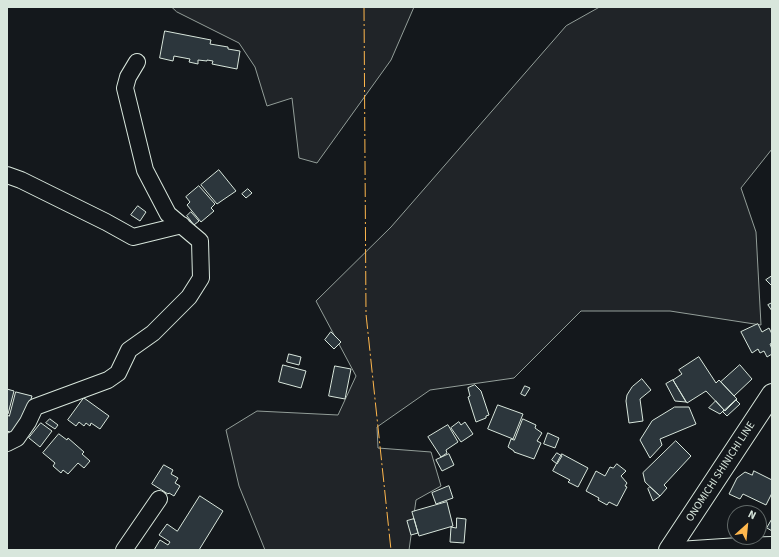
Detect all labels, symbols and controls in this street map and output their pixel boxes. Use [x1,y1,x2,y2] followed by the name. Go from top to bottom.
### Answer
[684,419,758,525] street label: ONOMICHI SHINICHI LINE
[727,505,767,545] north arrow

